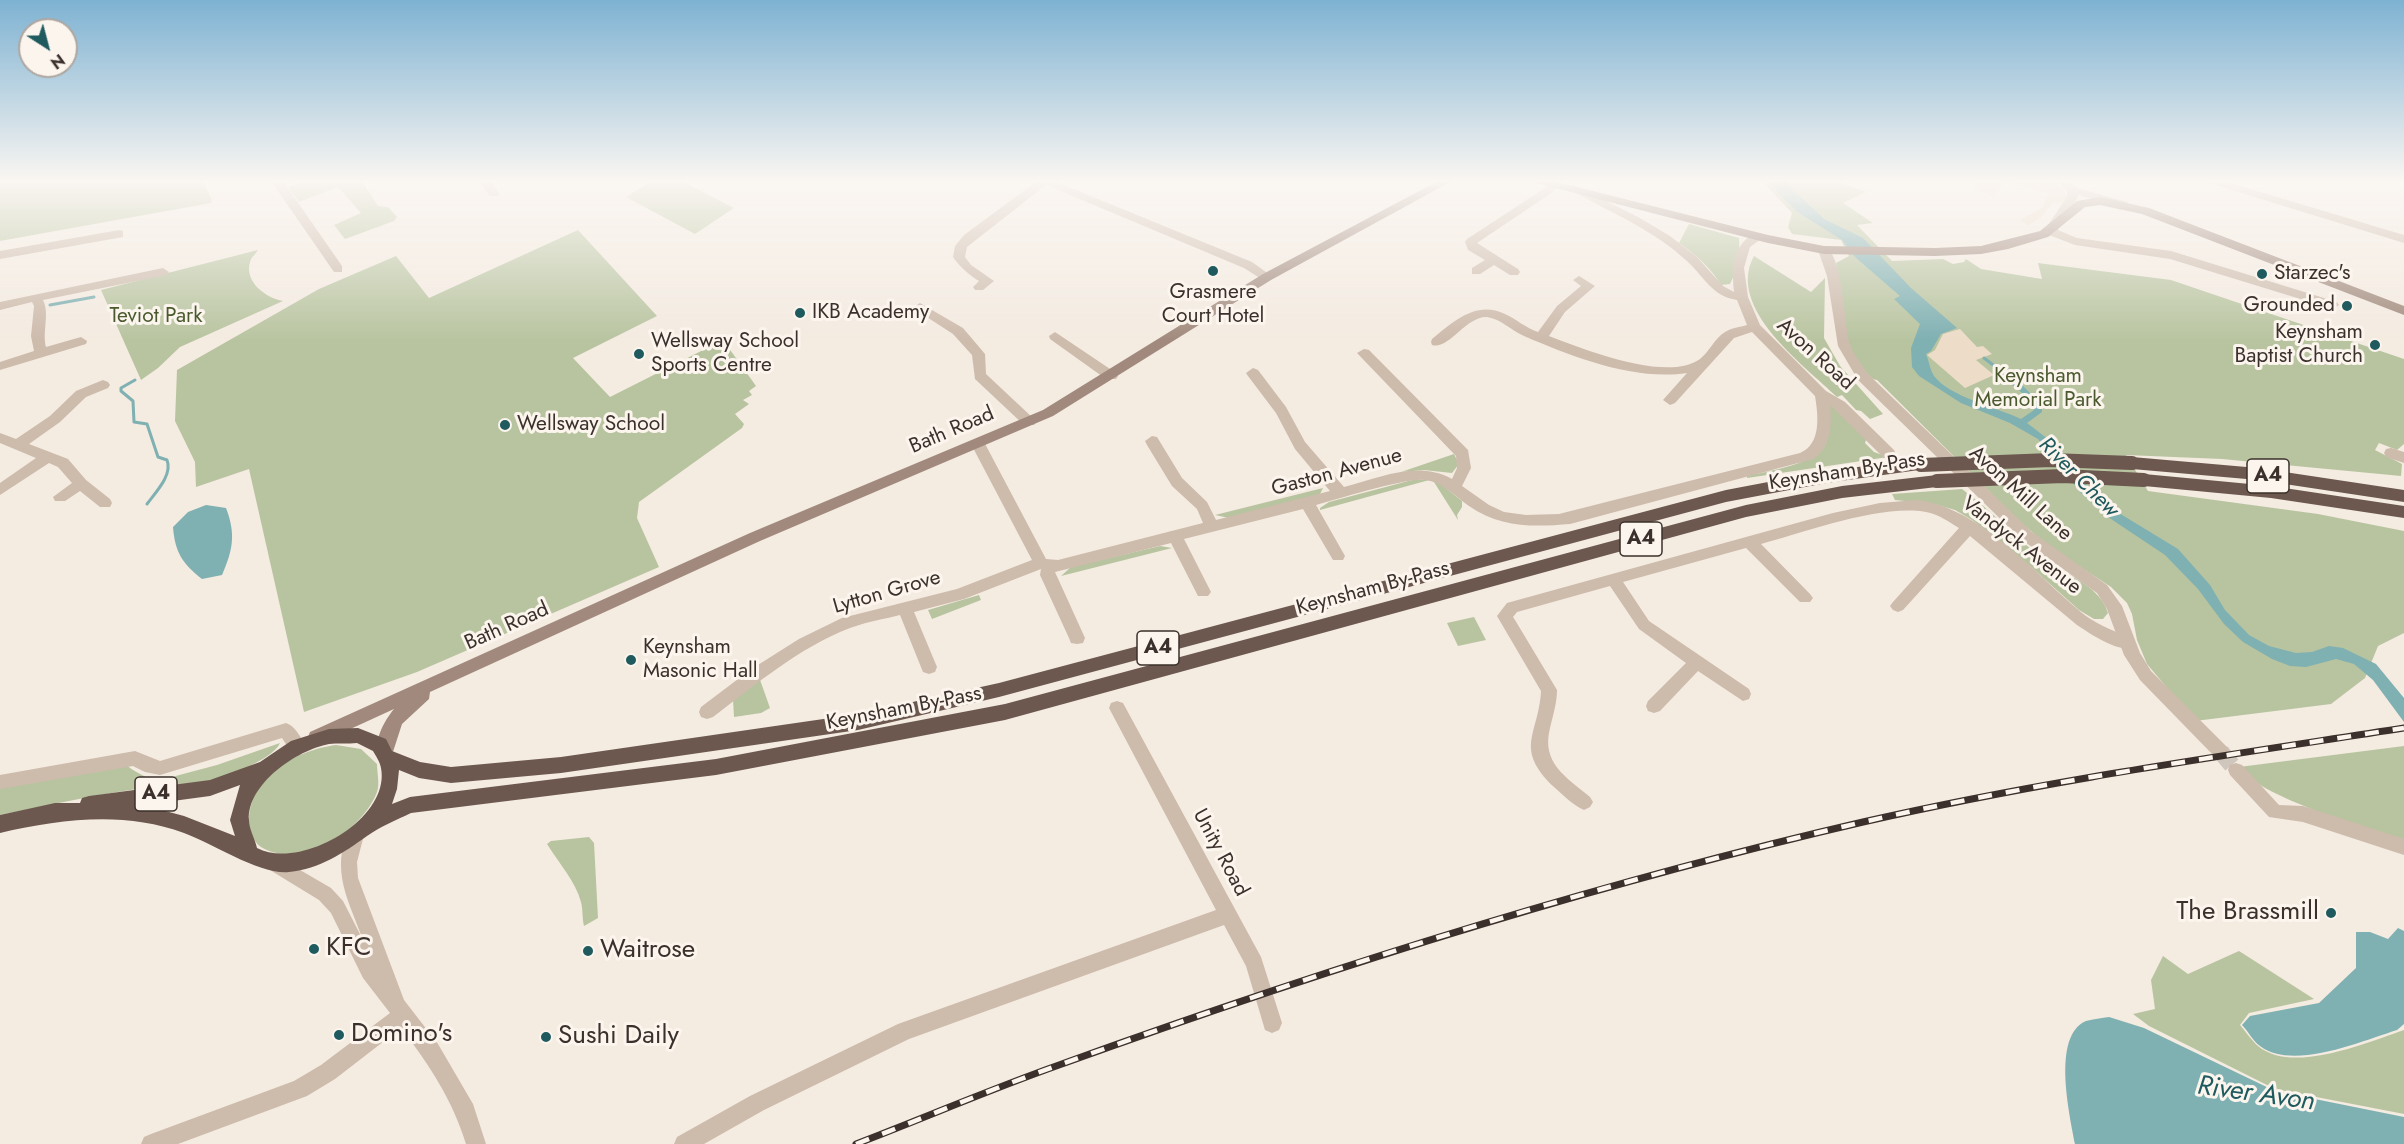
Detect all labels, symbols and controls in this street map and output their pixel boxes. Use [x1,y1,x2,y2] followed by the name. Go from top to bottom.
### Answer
[18,18,78,78] north arrow
[46,48,70,74] text: N
[2274,261,2350,287] place label: Starzec's
[1206,264,1220,278] marker: Grasmere Court Hotel
[2255,267,2269,281] marker: Starzec's
[1162,280,1264,330] place label: Grasmere Court Hotel
[2244,293,2335,319] place label: Grounded
[2340,299,2354,313] marker: Grounded
[812,300,929,326] place label: IKB Academy
[109,304,203,330] park label: Teviot Park
[793,306,807,320] marker: IKB Academy
[1771,314,1859,396] street label: Avon Road
[2235,320,2363,370] place label: Keynsham Baptist Church
[651,329,799,379] place label: Wellsway School Sports Centre
[2368,338,2382,352] marker: Keynsham Baptist Church
[632,347,646,361] marker: Wellsway School Sports Centre
[1975,364,2101,414] park label: Keynsham Memorial Park
[906,402,998,460] street label: Bath Road
[517,412,665,438] place label: Wellsway School
[498,418,512,432] marker: Wellsway School
[2032,432,2124,524] water label: River Chew
[1963,441,2077,547] street label: Avon Mill Lane
[1269,443,1405,503] street label: Gaston Avenue
[1767,447,1927,497] street label: Keynsham By-Pass
[2247,459,2289,493] road number: A4
[1956,492,2086,600] street label: Vandyck Avenue
[1620,522,1662,556] road number: A4
[1294,556,1452,622] street label: Keynsham By-Pass
[830,566,944,620] street label: Lytton Grove
[461,597,553,657] street label: Bath Road
[1137,631,1179,665] road number: A4
[643,635,758,685] place label: Keynsham Masonic Hall
[624,653,638,667] marker: Keynsham Masonic Hall
[824,682,984,736] street label: Keynsham By-Pass
[135,777,177,811] road number: A4
[1186,805,1254,901] street label: Unity Road
[2176,897,2319,929] place label: The Brassmill
[2324,906,2338,920] marker: The Brassmill
[326,933,371,965] place label: KFC
[600,935,695,967] place label: Waitrose
[307,942,321,956] marker: KFC
[581,944,595,958] marker: Waitrose
[351,1019,452,1051] place label: Domino's
[558,1021,679,1053] place label: Sushi Daily
[332,1028,346,1042] marker: Domino's
[539,1030,553,1044] marker: Sushi Daily
[2195,1071,2317,1119] water label: River Avon

